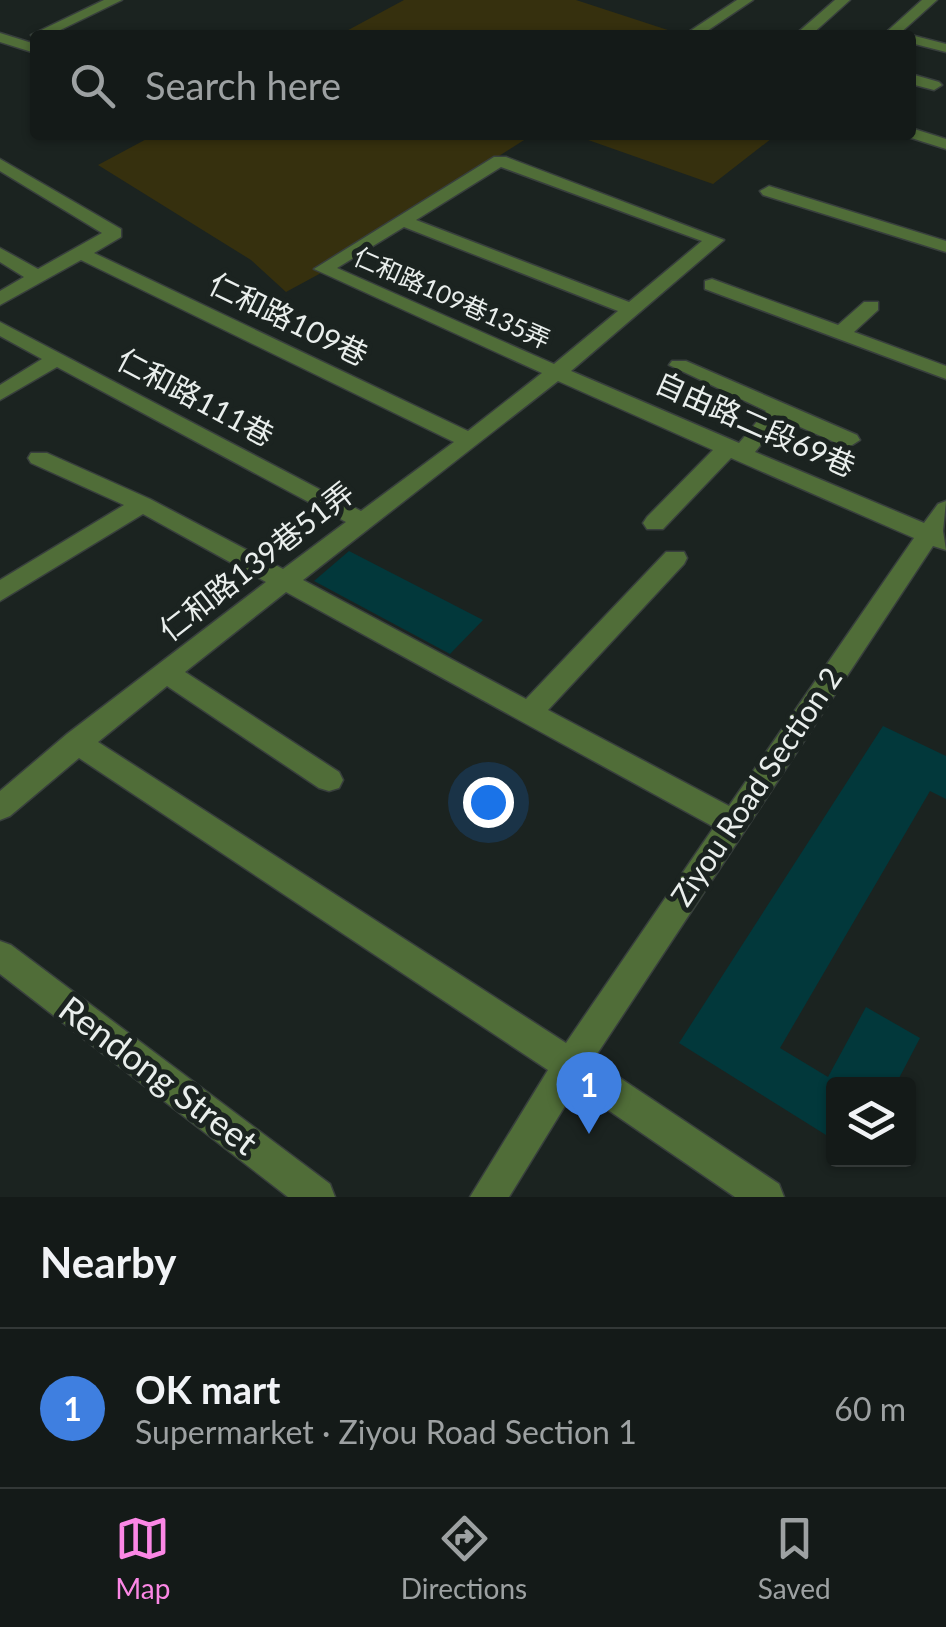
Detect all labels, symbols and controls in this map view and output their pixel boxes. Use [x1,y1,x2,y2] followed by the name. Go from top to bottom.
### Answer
[30,30,916,140] search box
[65,58,120,113] icon: search
[145,62,341,108] text: Search here
[349,240,555,354] street label: 仁和路109巷135弄
[204,264,374,372] street label: 仁和路109巷
[111,340,280,453] street label: 仁和路111巷
[650,363,861,483] street label: 自由路二段69巷
[151,473,360,648] street label: 仁和路139巷51弄
[662,660,848,912] street label: Ziyou Road Section 2
[463,777,514,828] your location
[52,986,267,1163] street label: Rendong Street
[556,1052,622,1134] pin: 1
[826,1077,916,1167] map controls
[826,1077,916,1167] button: layers
[40,1237,177,1287] text: Nearby
[135,1366,280,1412] text: OK mart
[63,1389,82,1428] text: 1
[834,1389,906,1428] text: 60 m
[135,1412,637,1451] text: Supermarket · Ziyou Road Section 1
[115,1511,170,1605] tab: Map
[401,1511,527,1605] tab: Directions
[758,1511,831,1605] tab: Saved

